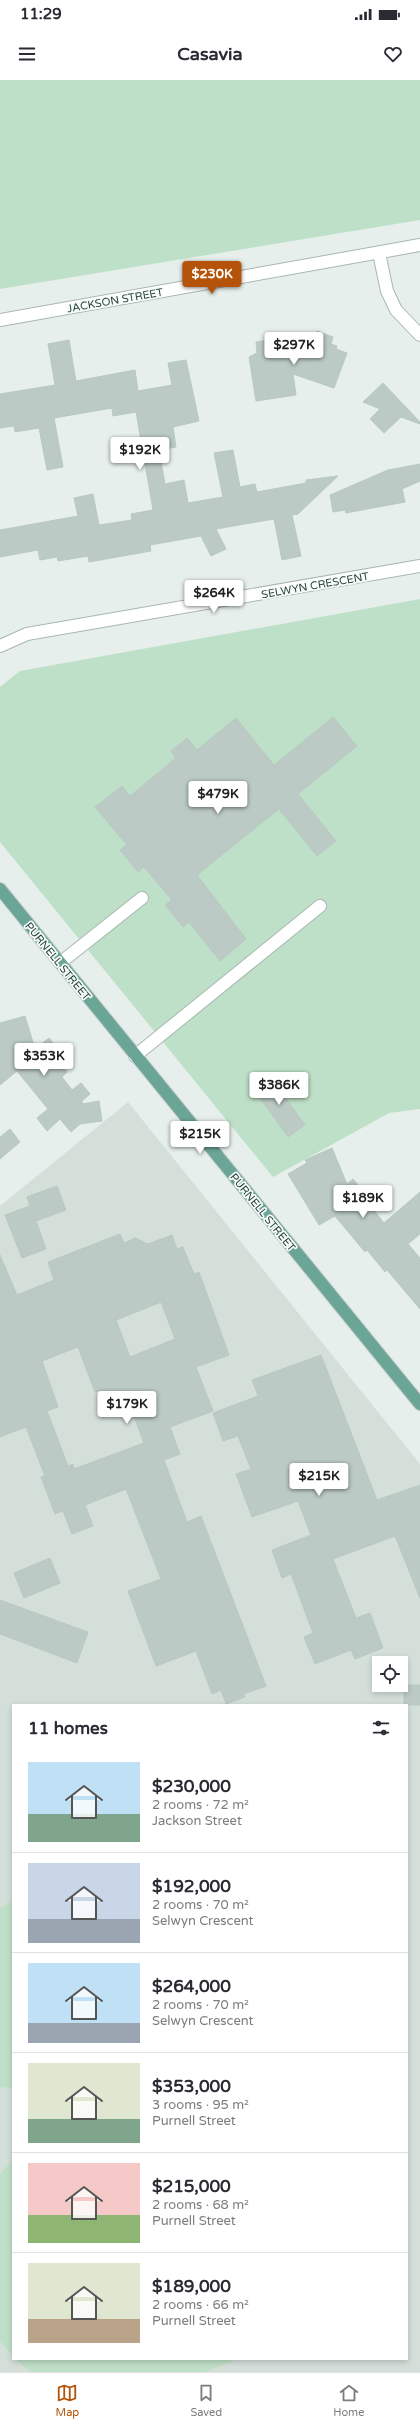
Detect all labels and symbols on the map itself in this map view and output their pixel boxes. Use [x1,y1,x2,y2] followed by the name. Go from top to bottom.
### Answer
[184,261,240,295] pin: $230K
[66,286,164,315] street label: JACKSON STREET
[266,332,322,366] pin: $297K
[112,437,168,471] pin: $192K
[260,570,370,601] street label: SELWYN CRESCENT
[186,580,242,614] pin: $264K
[190,781,246,815] pin: $479K
[22,920,93,1003] street label: PURNELL STREET
[16,1043,72,1077] pin: $353K
[251,1072,307,1106] pin: $386K
[172,1121,228,1155] pin: $215K
[227,1171,298,1254] street label: PURNELL STREET
[335,1185,391,1219] pin: $189K
[99,1391,155,1425] pin: $179K
[291,1463,347,1497] pin: $215K

